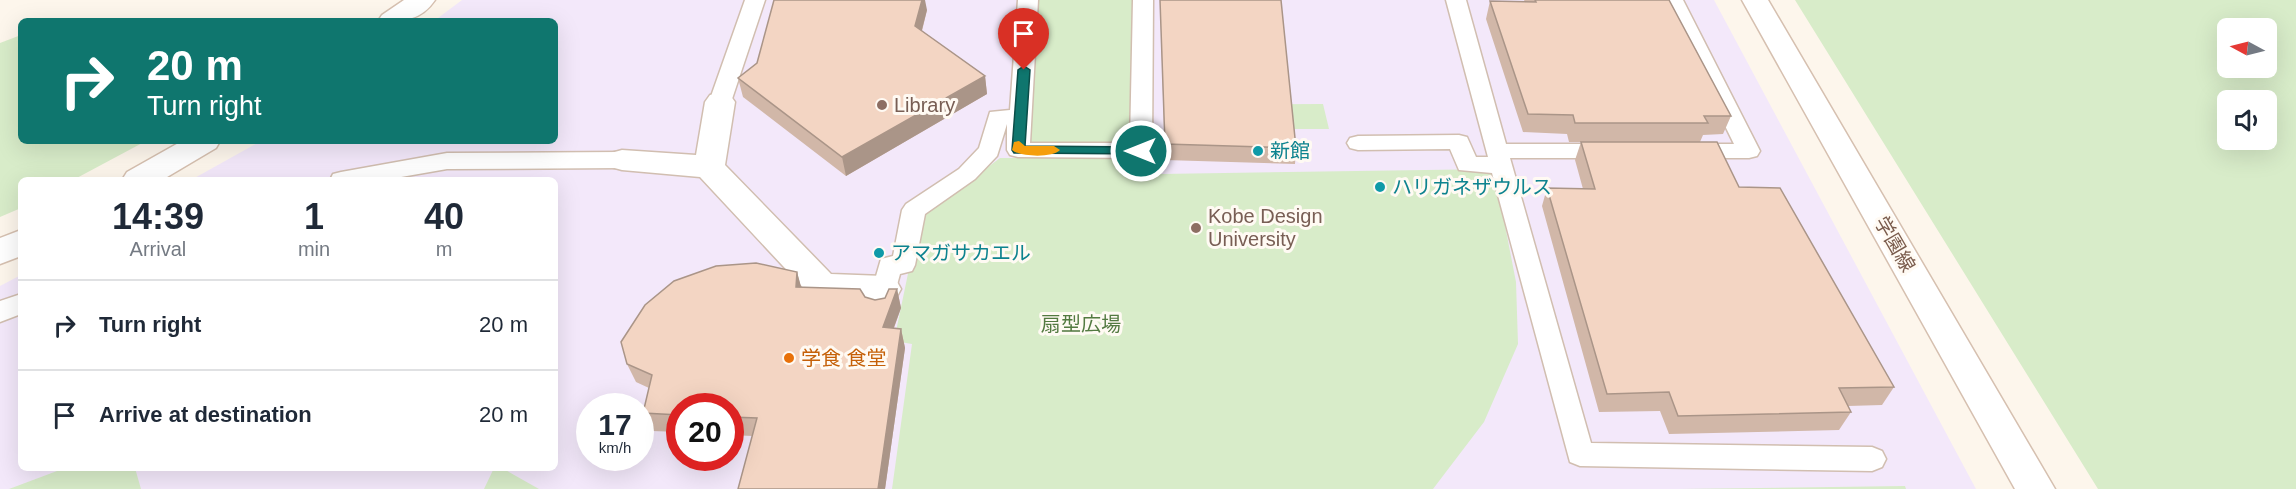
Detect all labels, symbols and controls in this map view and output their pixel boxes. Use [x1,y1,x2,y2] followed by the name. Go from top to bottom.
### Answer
[998,8,1049,70] pin
[1007,17,1040,50] icon: arrive
[2217,18,2277,78] north arrow
[2217,18,2277,150] map controls
[48,42,126,120] icon: right
[147,42,243,89] text: 20 m
[2217,90,2277,150] button: sound
[147,91,262,121] text: Turn right
[894,94,955,116] place label: Library
[875,98,889,112] marker: Library
[1109,119,1173,183] position arrow
[1270,140,1310,162] place label: 新館
[1251,144,1265,158] marker: 新館
[1392,176,1552,198] place label: ハリガネザウルス
[1373,180,1387,194] marker: ハリガネザウルス
[112,196,204,237] text: 14:39
[304,196,324,237] text: 1
[424,196,464,237] text: 40
[1208,205,1323,250] place label: Kobe Design University
[1870,213,1920,275] street label: 学園線
[1189,221,1203,235] marker: Kobe Design University
[130,238,186,260] text: Arrival
[298,238,330,260] text: min
[436,238,452,260] text: m
[891,242,1031,264] place label: アマガサカエル
[872,246,886,260] marker: アマガサカエル
[48,309,81,342] icon: right
[99,312,201,337] text: Turn right
[479,312,528,337] text: 20 m
[1041,313,1121,335] park label: 扇型広場
[801,347,887,369] place label: 学食 食堂
[782,351,796,365] marker: 学食 食堂
[666,393,744,471] speed limit sign: 20
[48,399,81,432] icon: arrive
[99,402,312,427] text: Arrive at destination
[479,402,528,427] text: 20 m
[598,408,632,441] text: 17
[599,439,631,456] text: km/h

